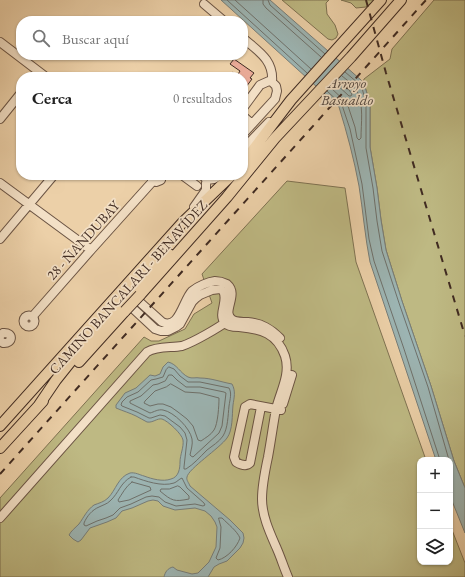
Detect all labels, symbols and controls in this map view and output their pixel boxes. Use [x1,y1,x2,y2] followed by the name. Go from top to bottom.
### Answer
[16,16,248,60] search box
[30,27,52,49] icon: search
[62,29,129,48] text: Buscar aquí
[320,73,374,109] water label: Arroyo Basualdo
[32,87,72,109] text: Cerca
[173,90,232,107] text: 0 resultados
[43,196,124,283] street label: 28 - ÑANDUBAY
[45,196,211,378] street label: CAMINO BANCALARI - BENAVÍDEZ
[417,457,453,565] map controls
[417,457,453,493] button: +
[417,493,453,529] button: −
[417,529,453,565] button: layers

